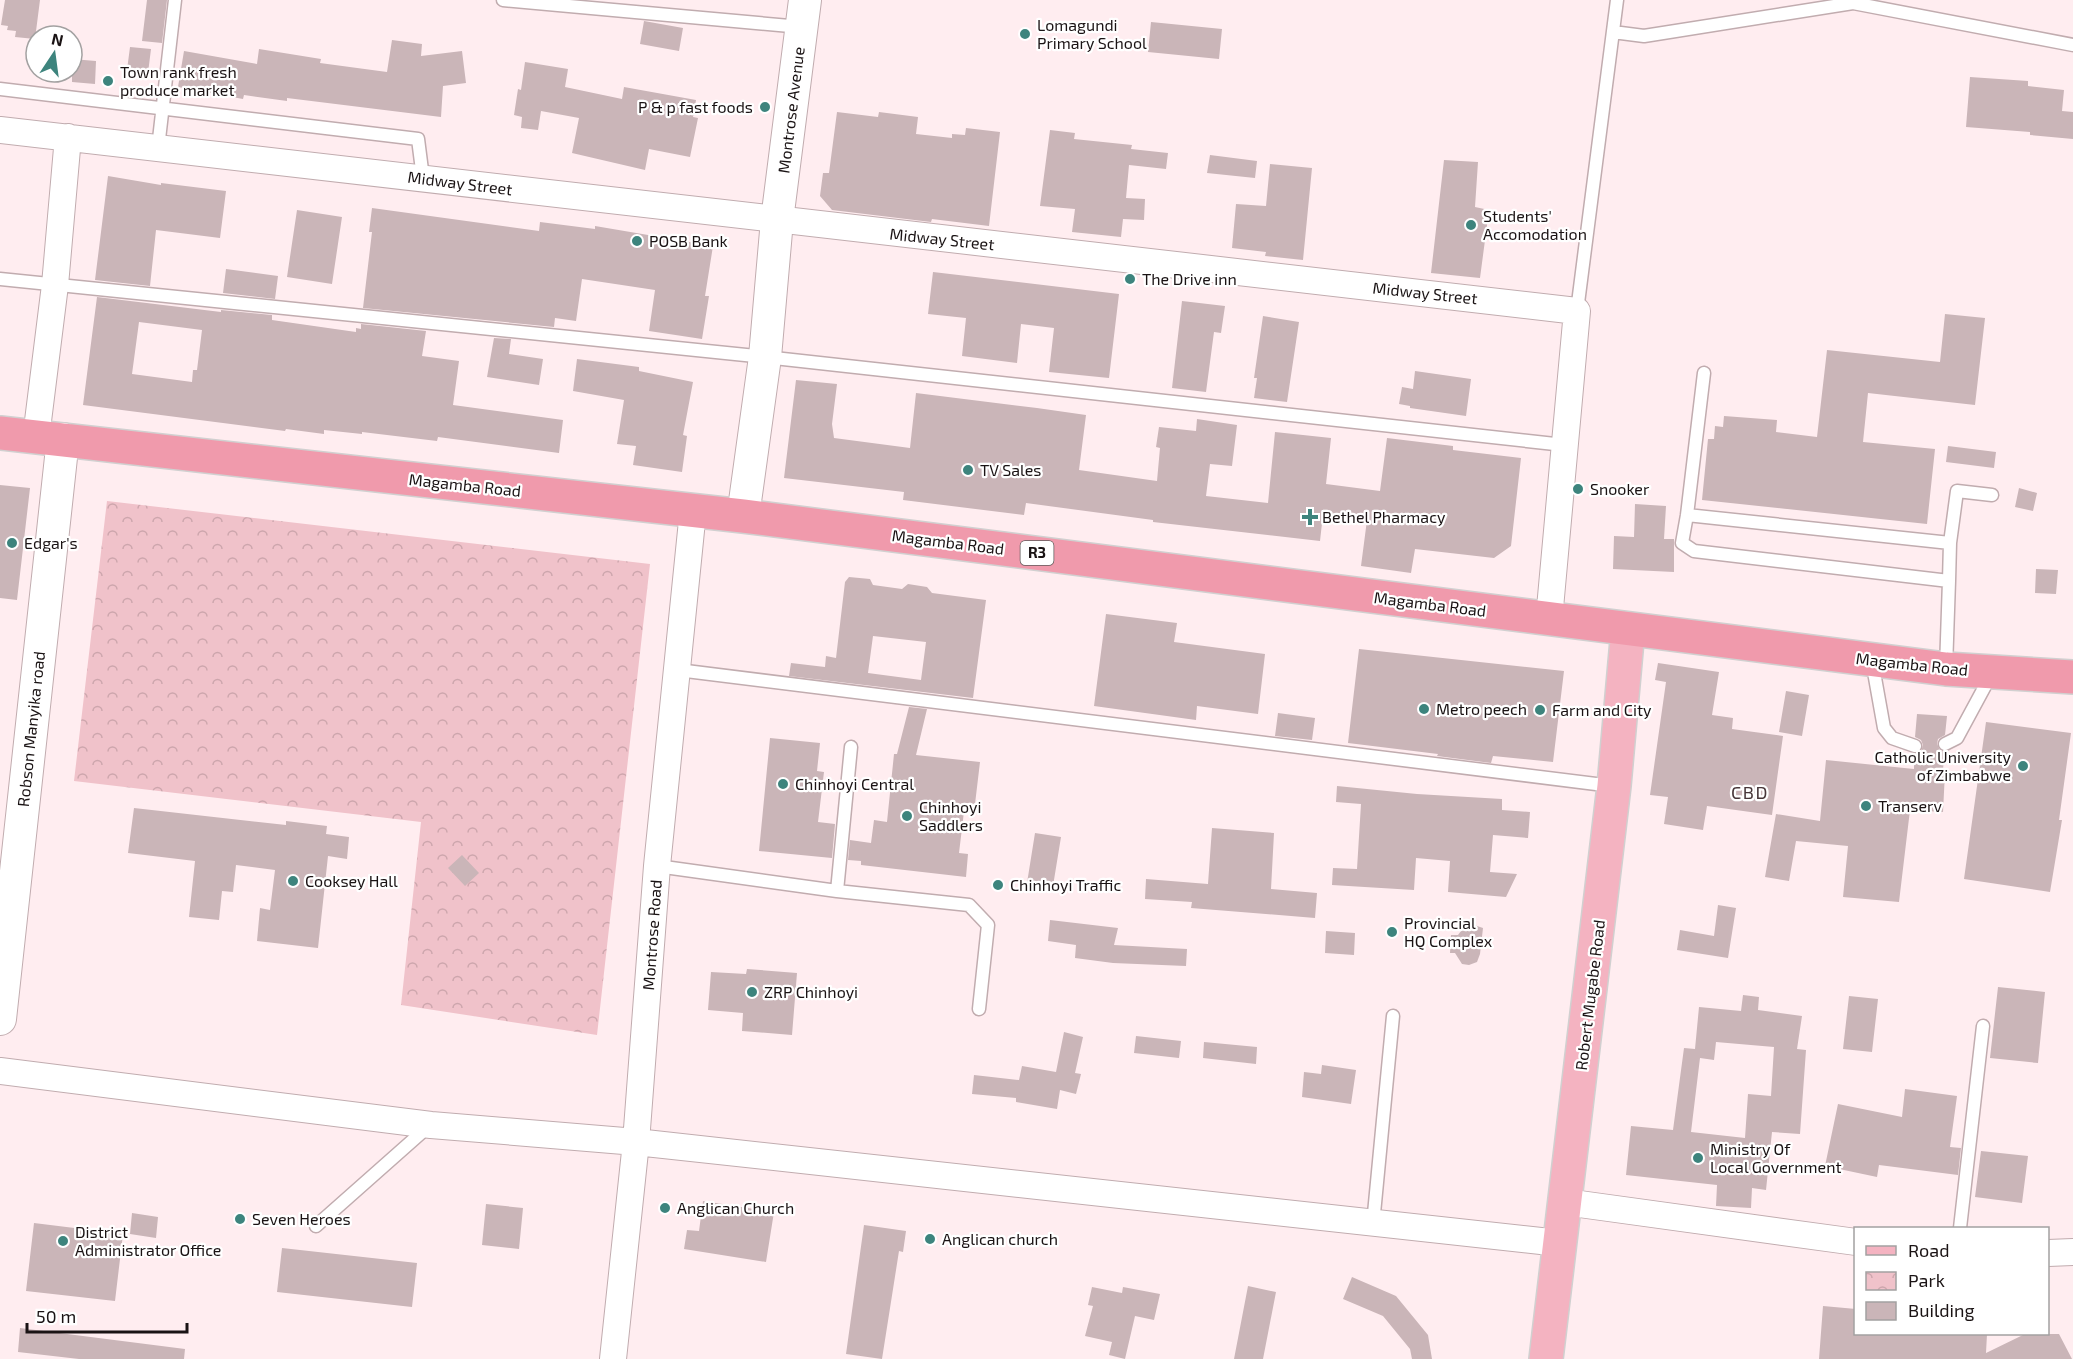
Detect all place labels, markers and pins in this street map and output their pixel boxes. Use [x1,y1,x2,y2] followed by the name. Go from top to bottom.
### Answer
[1037,15,1147,52] place label: Lomagundi Primary School
[1018,27,1032,41] marker: Lomagundi Primary School
[120,62,237,99] place label: Town rank fresh produce market
[101,74,115,88] marker: Town rank fresh produce market
[638,97,753,116] place label: P & p fast foods
[758,100,772,114] marker: P & p fast foods
[1483,206,1587,243] place label: Students' Accomodation
[1464,218,1478,232] marker: Students' Accomodation
[649,231,728,250] place label: POSB Bank
[630,234,644,248] marker: POSB Bank
[1142,269,1237,288] place label: The Drive inn
[1123,272,1137,286] marker: The Drive inn
[980,460,1041,479] place label: TV Sales
[961,463,975,477] marker: TV Sales
[1590,479,1650,498] place label: Snooker
[1571,482,1585,496] marker: Snooker
[1322,507,1446,526] place label: Bethel Pharmacy
[1303,510,1317,524] marker: Bethel Pharmacy
[24,533,78,552] place label: Edgar's
[5,536,19,550] marker: Edgar's
[1436,699,1527,718] place label: Metro peech
[1552,700,1652,719] place label: Farm and City
[1417,702,1431,716] marker: Metro peech
[1533,703,1547,717] marker: Farm and City
[1875,747,2012,784] place label: Catholic University of Zimbabwe
[2016,759,2030,773] marker: Catholic University of Zimbabwe
[795,774,914,793] place label: Chinhoyi Central
[776,777,790,791] marker: Chinhoyi Central
[1878,796,1942,815] place label: Transerv
[919,797,983,834] place label: Chinhoyi Saddlers
[1859,799,1873,813] marker: Transerv
[900,809,914,823] marker: Chinhoyi Saddlers
[305,871,398,890] place label: Cooksey Hall
[286,874,300,888] marker: Cooksey Hall
[1010,875,1121,894] place label: Chinhoyi Traffic
[991,878,1005,892] marker: Chinhoyi Traffic
[1404,913,1493,951] place label: Provincial HQ Complex
[1385,925,1399,939] marker: Provincial HQ Complex
[764,982,858,1001] place label: ZRP Chinhoyi
[745,985,759,999] marker: ZRP Chinhoyi
[1710,1139,1842,1176] place label: Ministry Of Local Government
[1691,1151,1705,1165] marker: Ministry Of Local Government
[677,1198,794,1217] place label: Anglican Church
[658,1201,672,1215] marker: Anglican Church
[252,1209,351,1228] place label: Seven Heroes
[233,1212,247,1226] marker: Seven Heroes
[75,1222,221,1259] place label: District Administrator Office
[942,1229,1058,1248] place label: Anglican church
[923,1232,937,1246] marker: Anglican church
[56,1234,70,1248] marker: District Administrator Office

